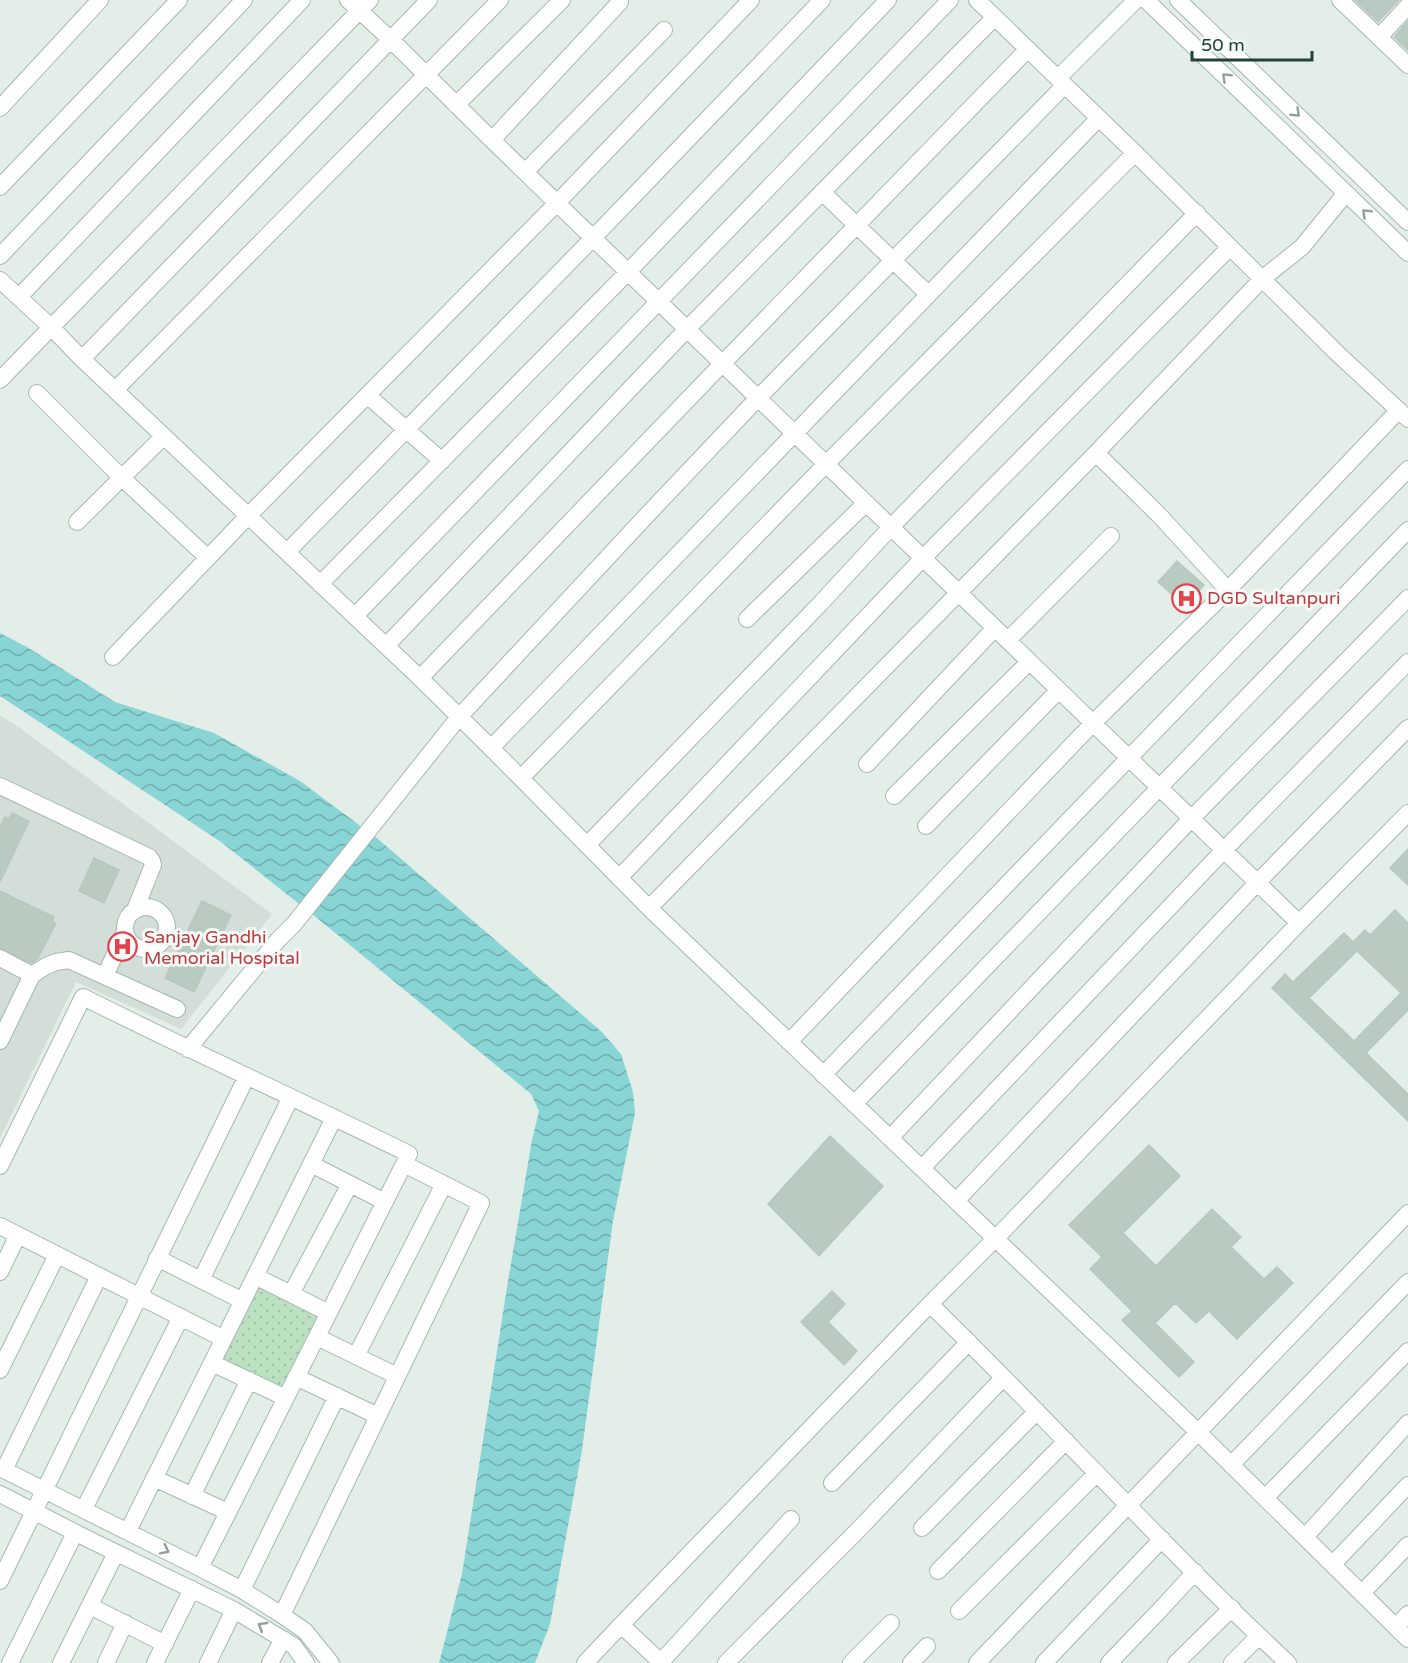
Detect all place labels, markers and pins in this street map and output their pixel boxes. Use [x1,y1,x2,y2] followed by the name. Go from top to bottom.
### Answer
[1170,582,1202,614] hospital icon: DGD Sultanpuri
[1207,587,1340,609] place label: DGD Sultanpuri
[144,926,300,969] place label: Sanjay Gandhi Memorial Hospital
[107,931,139,963] hospital icon: Sanjay Gandhi Memorial Hospital

